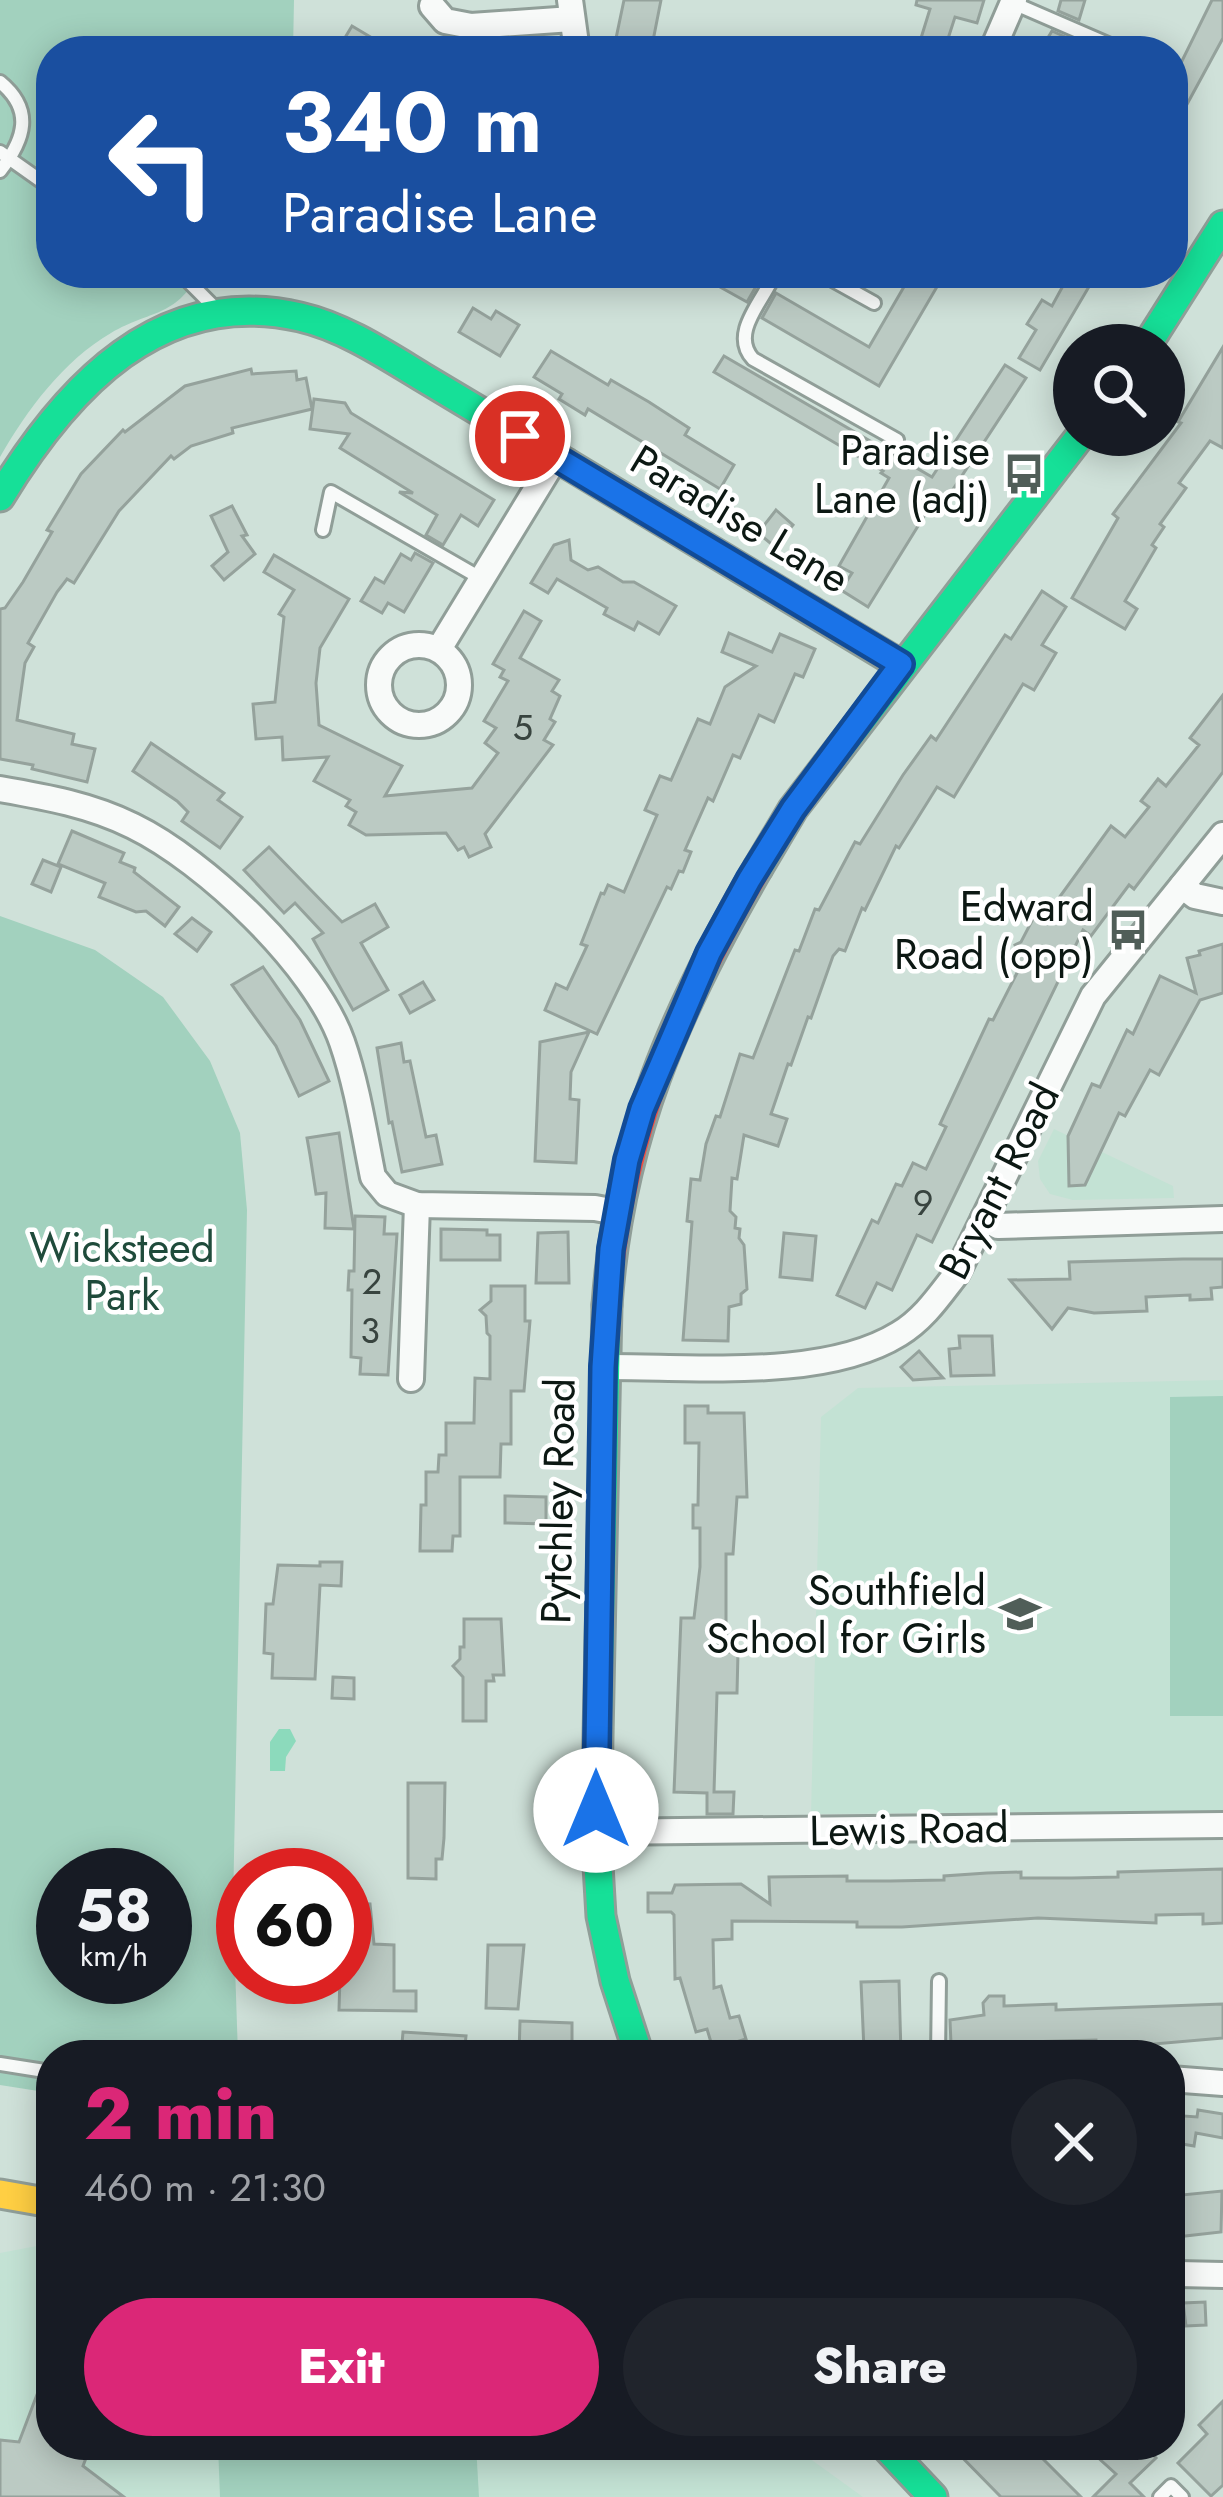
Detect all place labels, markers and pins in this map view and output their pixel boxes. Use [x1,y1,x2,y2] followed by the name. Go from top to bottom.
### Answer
[469,385,571,487] pin
[814,420,990,529] place label: Paradise Lane (adj)
[1001,451,1047,497] bus stop icon: Paradise Lane (adj)
[894,876,1094,985] place label: Edward Road (opp)
[1105,907,1151,953] bus stop icon: Edward Road (opp)
[706,1560,986,1669] place label: Southfield School for Girls
[997,1591,1043,1637] school or university icon: Southfield School for Girls

